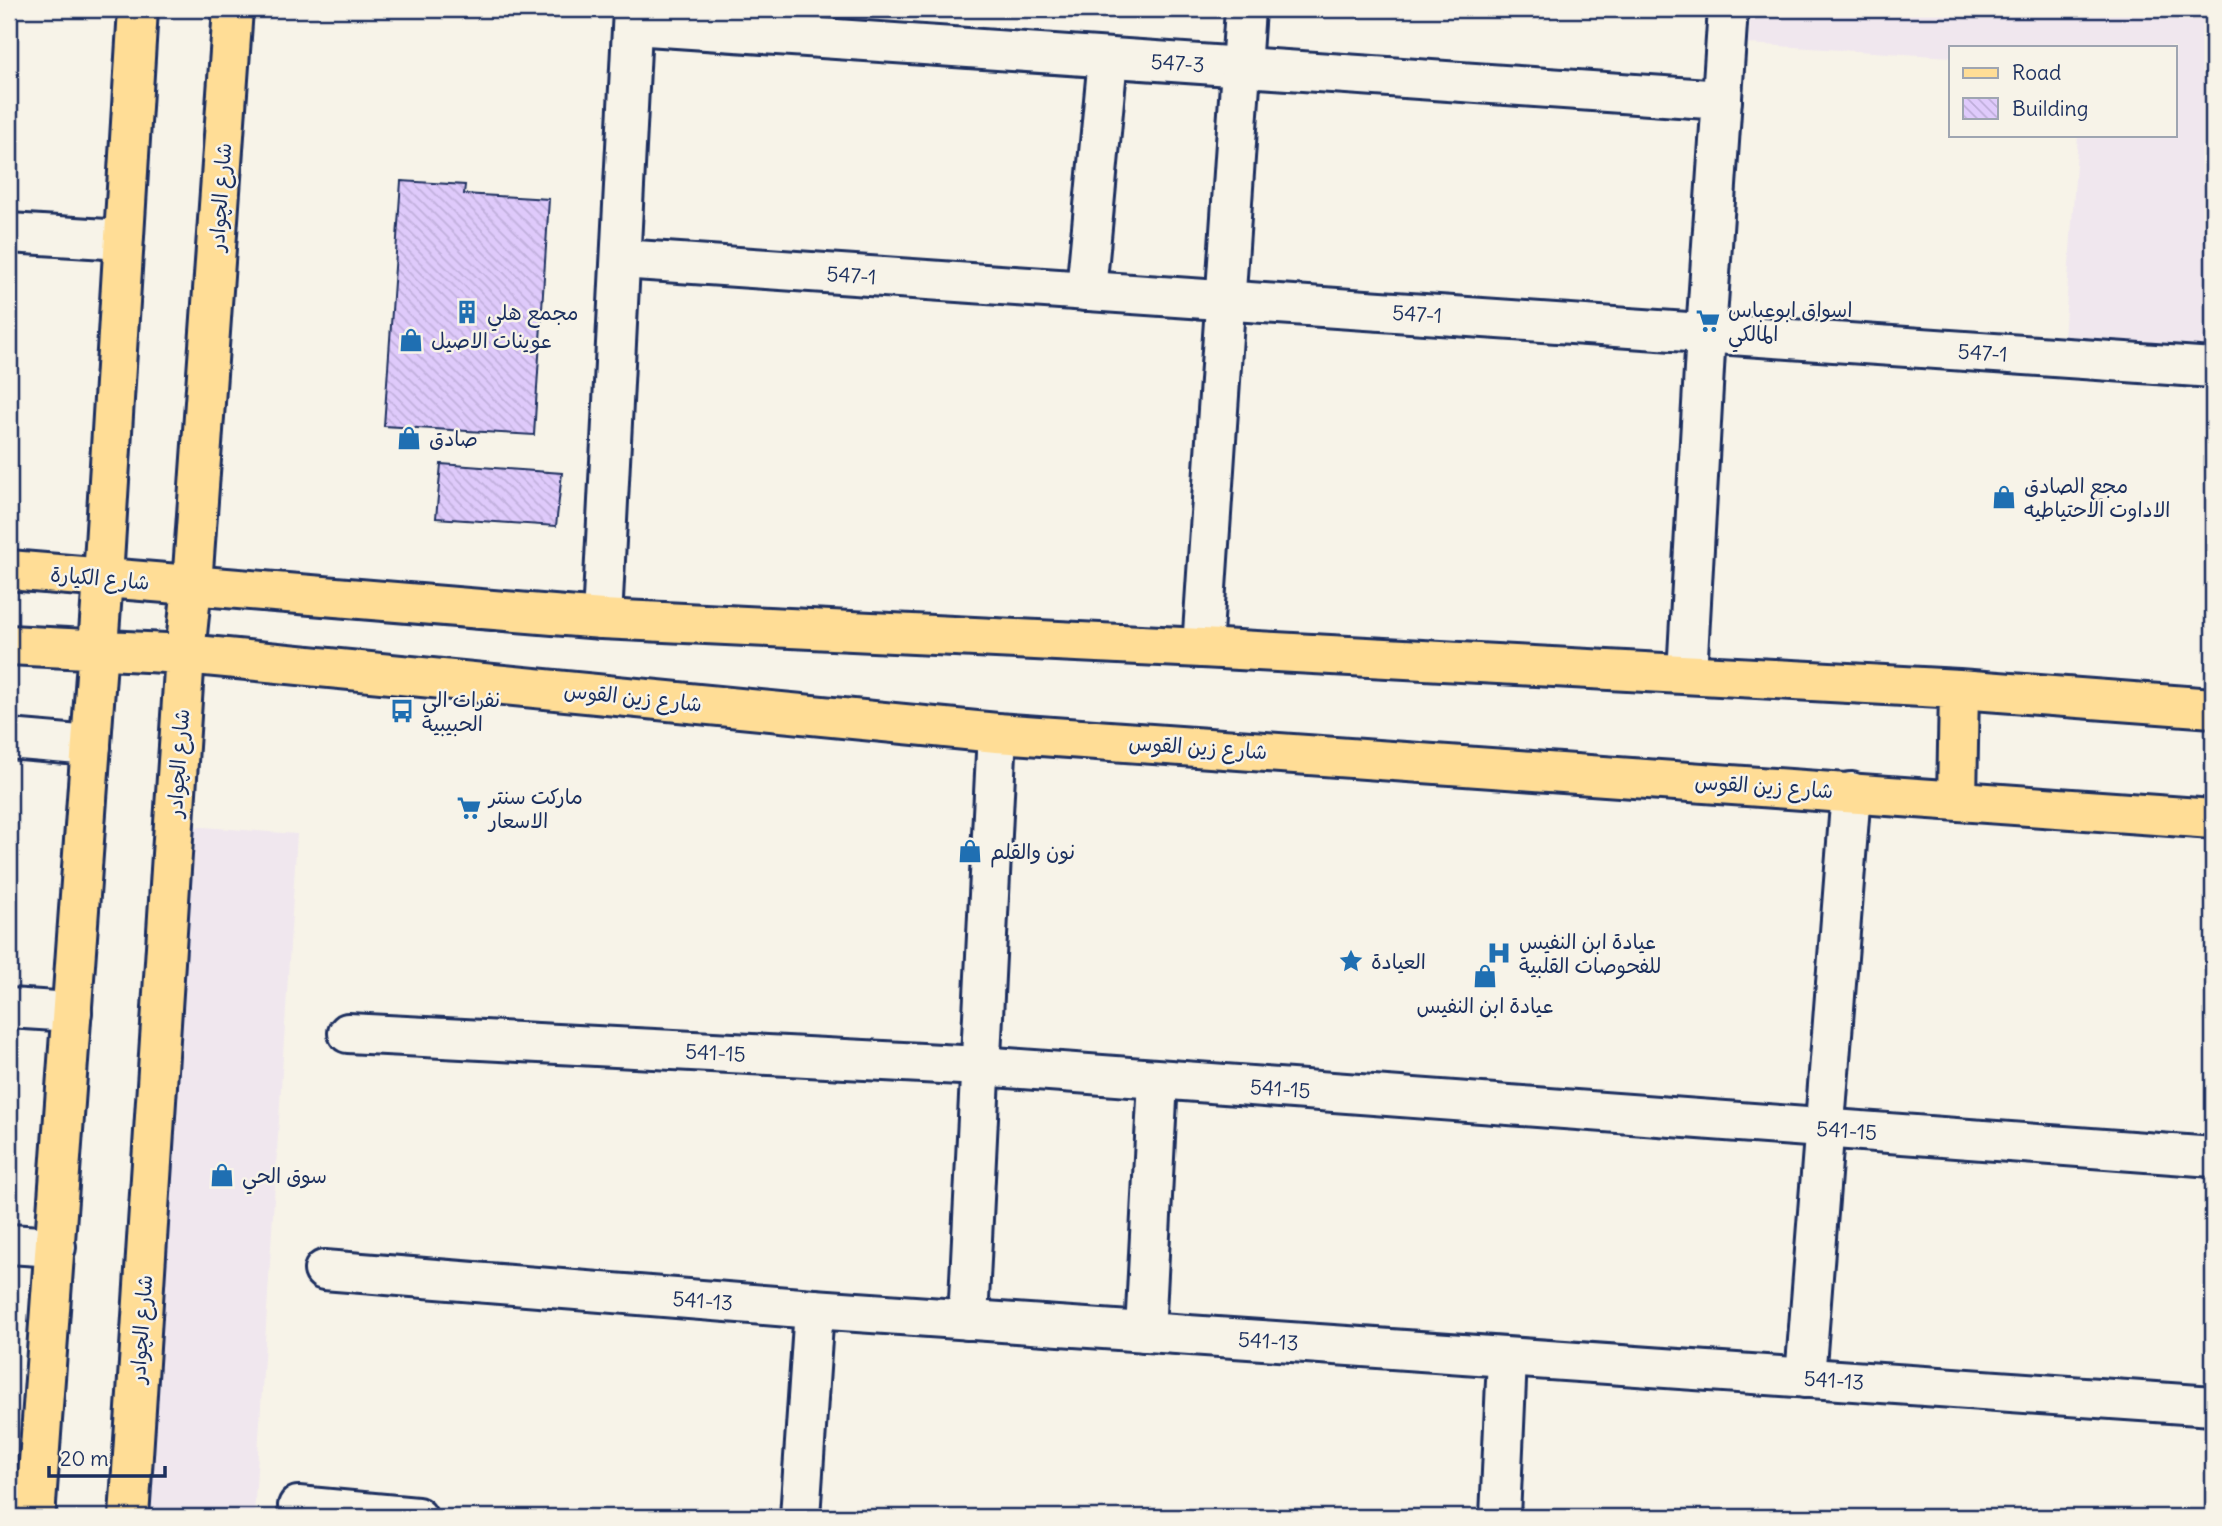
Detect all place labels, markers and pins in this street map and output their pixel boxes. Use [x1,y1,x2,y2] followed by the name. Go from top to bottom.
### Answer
[1728,296,1853,353] place label: اسواق ابوعباس المالكي
[453,298,481,326] building icon: مجمع هلي
[487,299,578,332] place label: مجمع هلي
[1694,307,1722,335] supermarket icon: اسواق ابوعباس المالكي
[397,326,425,354] shop icon: عوينات الاصيل
[431,327,552,354] place label: عوينات الاصيل
[395,424,423,452] shop icon: صادق
[429,425,478,452] place label: صادق
[2024,472,2171,523] place label: مجع الصادق الاداوت الاحتياطيه
[1990,483,2018,511] shop icon: مجع الصادق الاداوت الاحتياطيه
[422,686,500,737] place label: نفرات الى الحبيبية
[388,697,416,725] bus stop icon: نفرات الى الحبيبية
[487,783,583,834] place label: ماركت سنتر الاسعار
[455,794,483,822] supermarket icon: ماركت سنتر الاسعار
[956,837,984,865] shop icon: نون والقلم
[990,838,1075,868] place label: نون والقلم
[1519,928,1661,980] place label: عيادة ابن النفيس للفحوصات القلبية
[1485,939,1513,967] hospital icon: عيادة ابن النفيس للفحوصات القلبية
[1337,947,1365,975] place icon: العيادة
[1371,948,1426,975] place label: العيادة
[1471,962,1499,990] shop icon: عيادة ابن النفيس
[1416,992,1554,1019] place label: عيادة ابن النفيس
[208,1161,236,1189] shop icon: سوق الحي
[242,1162,327,1195] place label: سوق الحي

